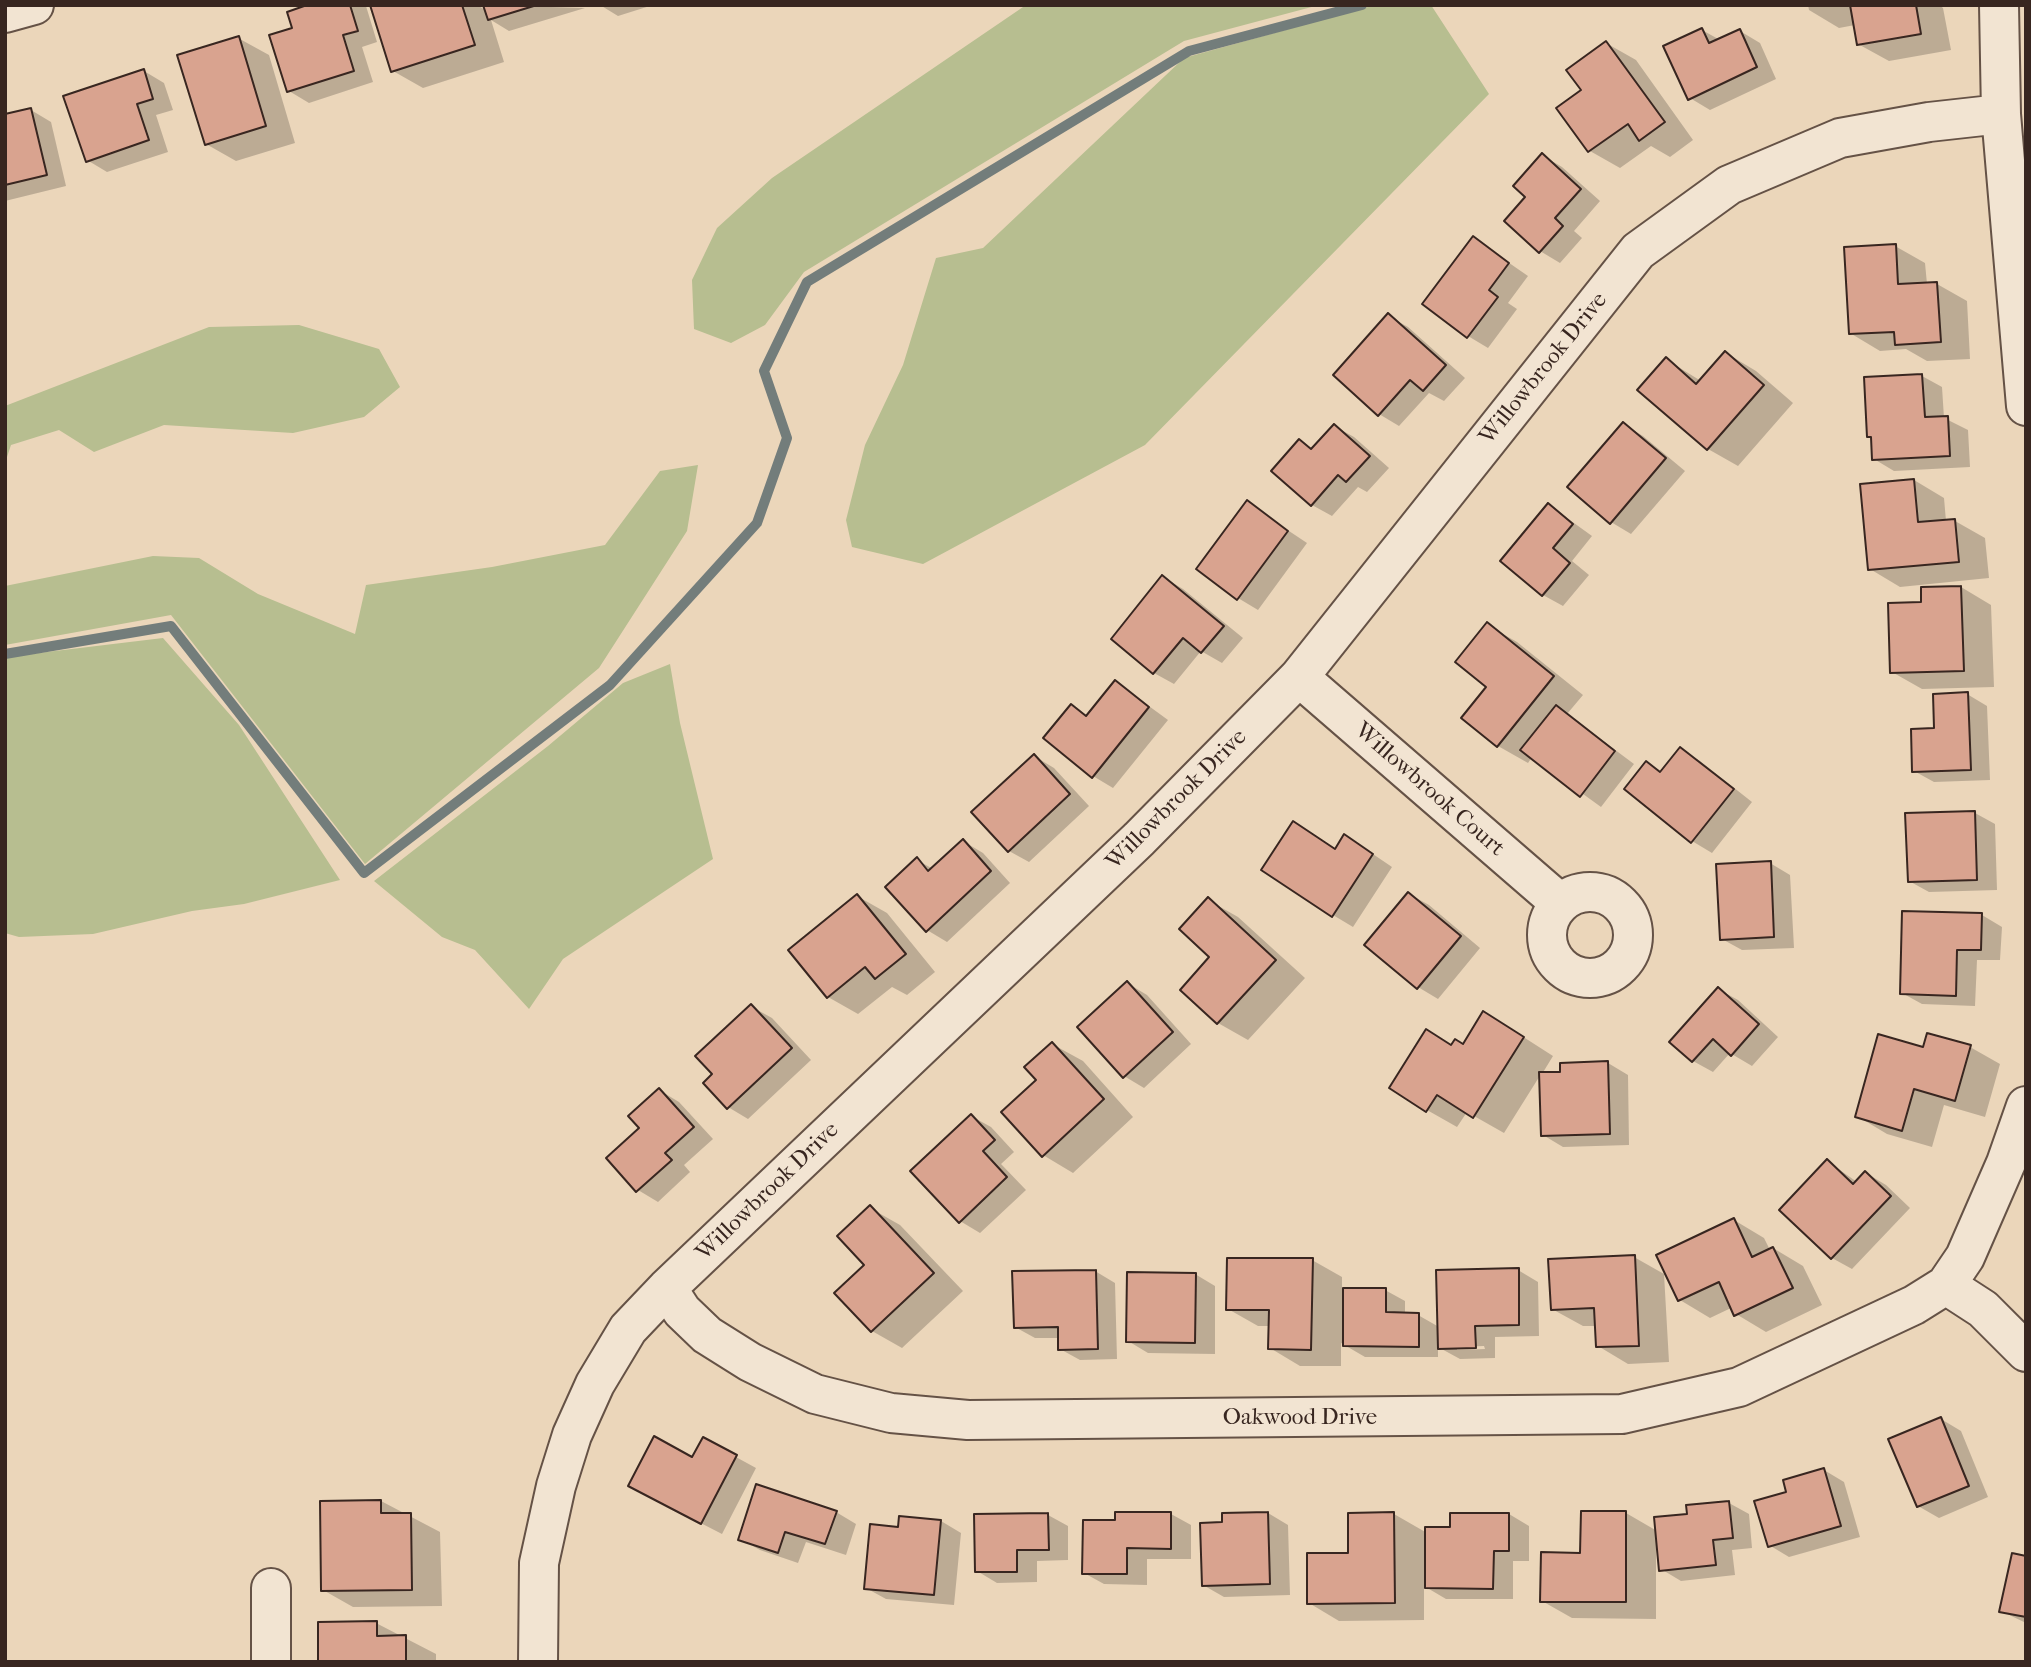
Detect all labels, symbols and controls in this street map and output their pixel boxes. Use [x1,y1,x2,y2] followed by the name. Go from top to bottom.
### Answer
[1474,287,1614,451] street label: Willowbrook Drive
[1348,717,1510,863] street label: Willowbrook Court
[1101,724,1253,876] street label: Willowbrook Drive
[691,1117,845,1267] street label: Willowbrook Drive
[1223,1404,1377,1432] street label: Oakwood Drive

